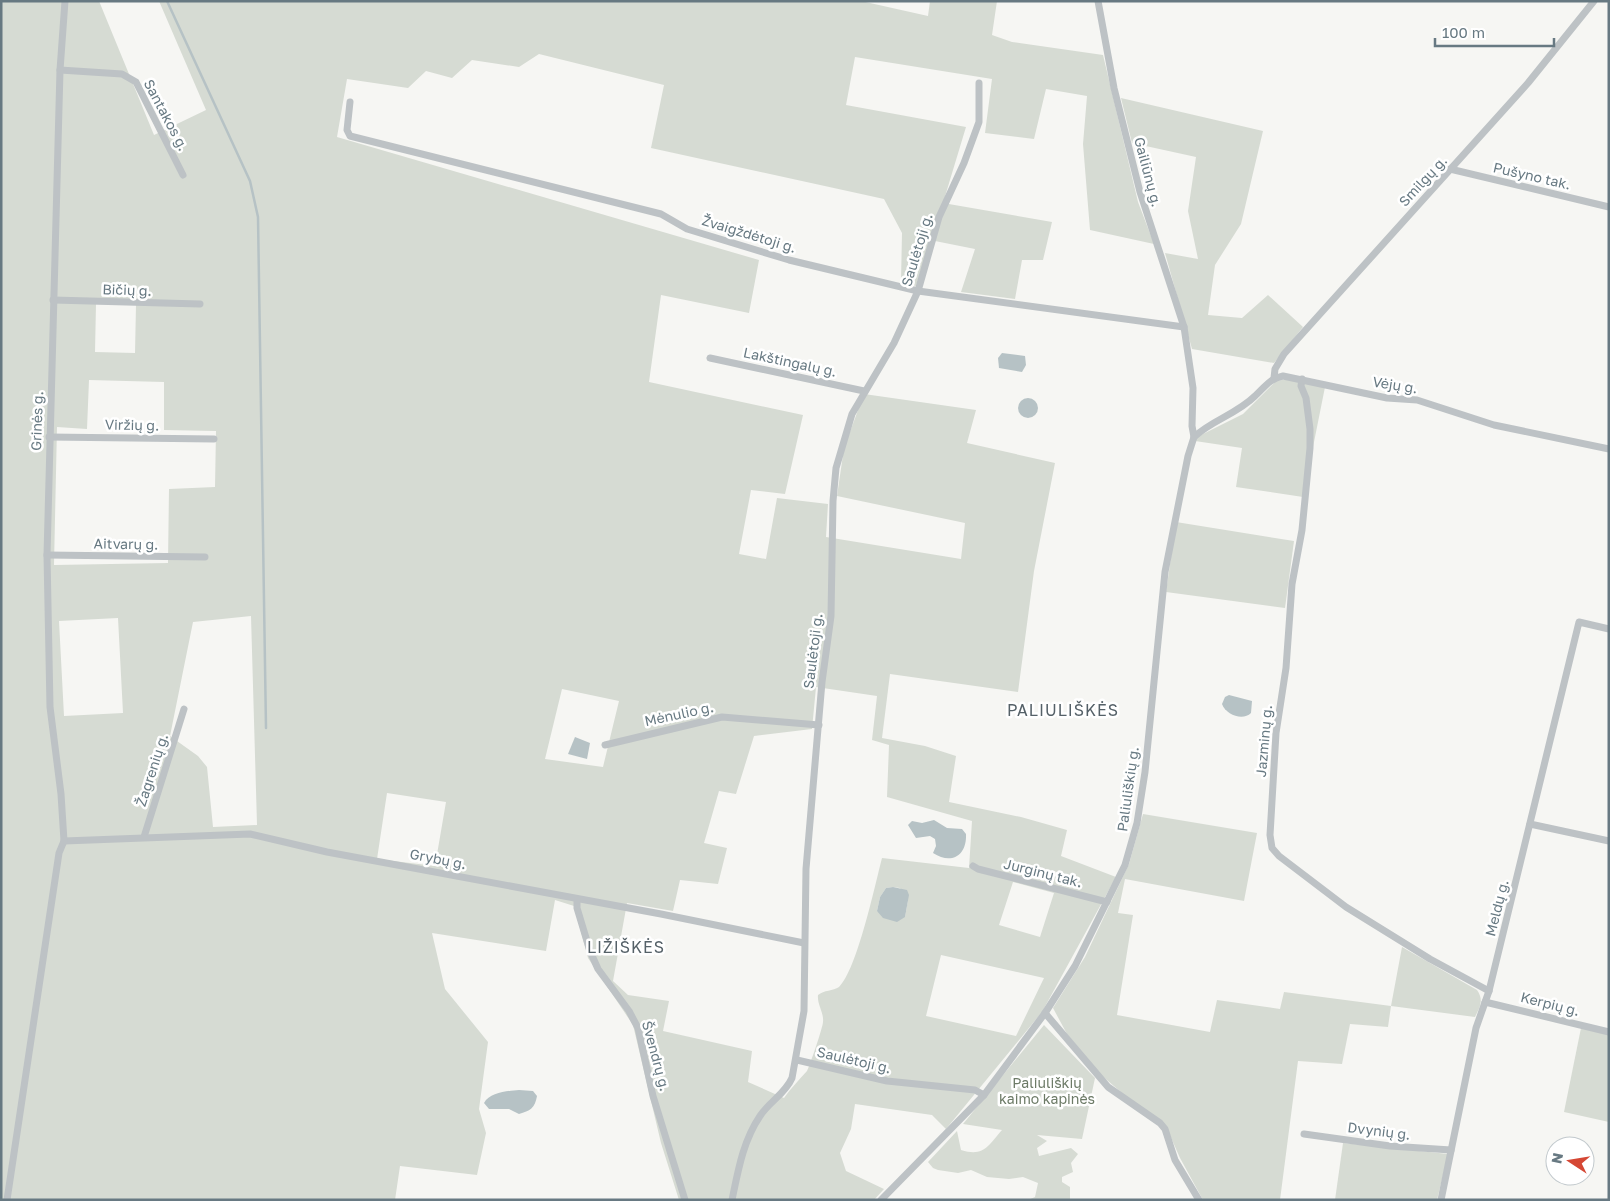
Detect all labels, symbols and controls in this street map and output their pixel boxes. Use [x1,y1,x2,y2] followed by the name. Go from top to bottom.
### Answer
[1435,15,1554,47] scale bar
[1442,23,1485,41] text: 100 m
[140,76,192,153] street label: Santakos g.
[1131,135,1166,209] street label: Gailiūnų g.
[1395,152,1450,209] street label: Smilgų g.
[1492,158,1573,193] street label: Pušyno tak.
[700,211,798,256] street label: Žvaigždėtoji g.
[897,211,936,288] street label: Saulėtoji g.
[102,280,152,299] street label: Bičių g.
[742,343,838,380] street label: Lakštingalų g.
[1371,373,1419,396] street label: Vėjų g.
[27,391,46,451] street label: Grinės g.
[105,416,159,433] street label: Viržių g.
[94,534,158,553] street label: Aitvarų g.
[799,612,826,690] street label: Saulėtoji g.
[643,698,715,729] street label: Mėnulio g.
[1007,700,1119,720] district label: PALIULIŠKĖS
[1252,704,1275,778] street label: Jazminų g.
[132,731,171,808] street label: Žagrenių g.
[1113,745,1142,833] street label: Paliuliškių g.
[409,845,468,872] street label: Grybų g.
[1002,855,1084,890] street label: Jurginų tak.
[1481,878,1512,938] street label: Meldų g.
[587,937,665,957] district label: LIŽIŠKĖS
[1519,988,1581,1019] street label: Kerpių g.
[639,1019,674,1093] street label: Švendrų g.
[815,1043,893,1076] street label: Saulėtoji g.
[999,1074,1095,1107] park label: Paliuliškių kaimo kapinės
[1347,1118,1411,1143] street label: Dvynių g.
[1545,1136,1595,1186] north arrow
[1547,1151,1566,1165] text: N

